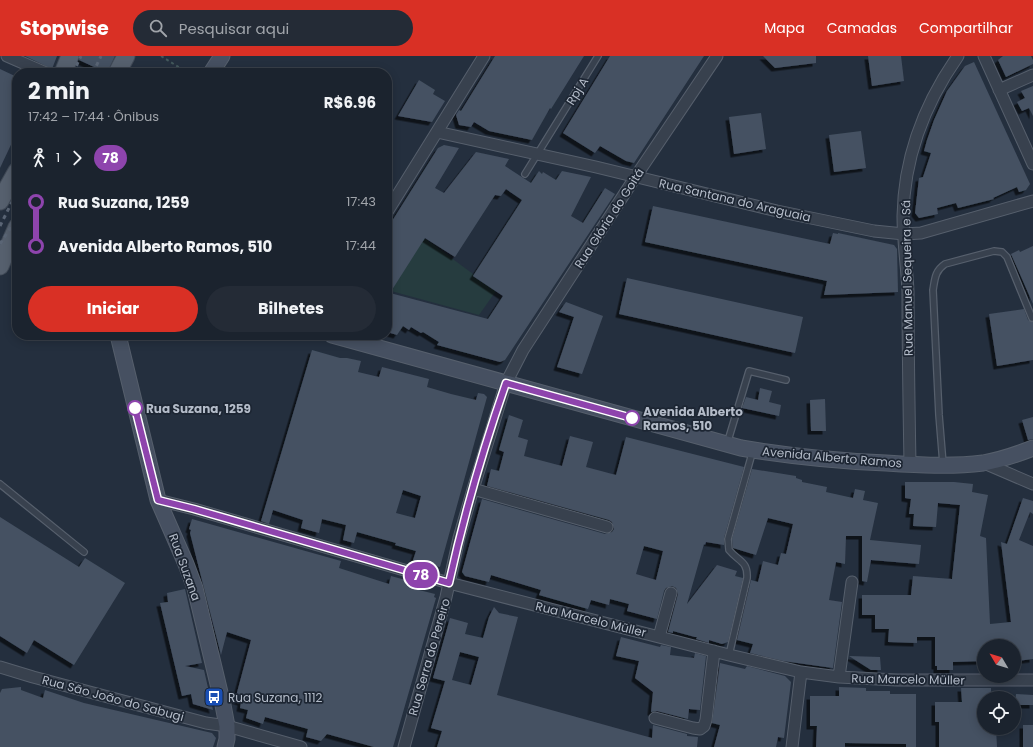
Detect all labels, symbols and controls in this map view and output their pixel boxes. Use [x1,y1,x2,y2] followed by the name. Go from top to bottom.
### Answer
[133,10,413,46] search box
[20,15,109,42] text: Stopwise
[147,17,169,39] icon: search
[179,18,289,39] text: Pesquisar aqui
[764,18,805,38] text: Mapa
[827,18,897,38] text: Camadas
[919,18,1013,38] text: Compartilhar
[562,74,592,108] street label: Rpj A
[28,76,90,107] text: 2 min
[324,92,376,113] text: R$6.96
[28,107,159,126] text: 17:42 – 17:44 · Ônibus
[28,147,50,169] icon: walk
[66,147,88,169] icon: forward
[56,148,60,167] text: 1
[102,148,119,168] text: 78
[570,165,648,271] street label: Rua Glória do Goitá
[657,174,813,226] street label: Rua Santana do Araguaia
[58,192,189,213] text: Rua Suzana, 1259
[346,192,376,211] text: 17:43
[897,200,917,356] street label: Rua Manuel Sequeira e Sá
[58,236,272,257] text: Avenida Alberto Ramos, 510
[346,236,376,255] text: 17:44
[28,286,198,332] button: Iniciar
[206,286,376,332] button: Bilhetes
[127,400,143,416] marker: Rua Suzana, 1259
[146,400,251,417] place label: Rua Suzana, 1259
[643,403,743,434] place label: Avenida Alberto Ramos, 510
[624,410,640,426] marker: Avenida Alberto Ramos, 510
[761,442,903,472] street label: Avenida Alberto Ramos
[165,531,205,603] street label: Rua Suzana
[403,562,439,588] line badge: 78
[413,565,429,585] text: 78
[404,596,454,718] street label: Rua Serra do Pereiro
[534,597,649,641] street label: Rua Marcelo Müller
[977,639,1021,683] north arrow
[977,639,1021,735] map controls
[851,670,965,688] street label: Rua Marcelo Müller
[40,671,186,725] street label: Rua São João do Sabugi
[203,686,225,708] bus stop icon: Rua Suzana, 1112
[228,689,322,706] place label: Rua Suzana, 1112
[977,691,1021,735] button: locate

